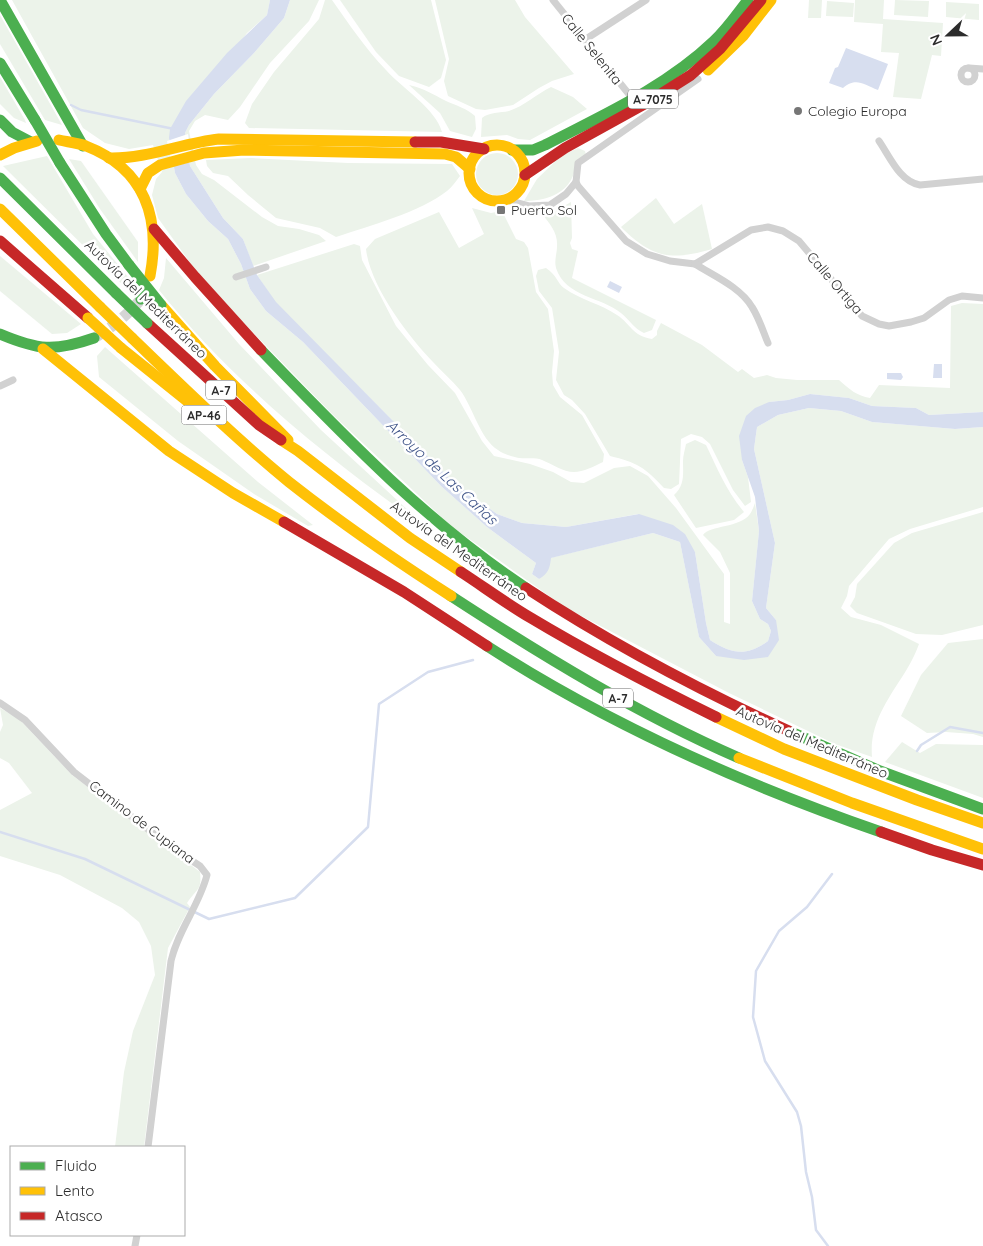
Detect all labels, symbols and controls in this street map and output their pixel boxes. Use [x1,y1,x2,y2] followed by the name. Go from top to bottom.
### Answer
[558,10,626,88] street label: Calle Selenita
[923,10,973,60] north arrow
[926,32,946,48] text: N
[628,90,678,108] road number: A-7075
[808,102,907,120] place label: Colegio Europa
[792,105,804,117] marker: Colegio Europa
[511,201,577,219] place label: Puerto Sol
[495,204,507,216] marker: Puerto Sol
[81,236,211,362] street label: Autovía del Mediterráneo
[803,248,867,318] street label: Calle Ortiga
[206,380,236,400] road number: A-7
[182,406,226,424] road number: AP-46
[382,416,502,529] water label: Arroyo de Las Cañas
[387,497,531,605] street label: Autovía del Mediterráneo
[603,688,633,708] road number: A-7
[733,702,891,782] street label: Autovía del Mediterráneo
[86,776,198,868] street label: Camino de Cupiana
[10,1146,185,1236] legend
[55,1156,97,1175] text: Fluido
[55,1181,94,1200] text: Lento
[55,1206,103,1225] text: Atasco

